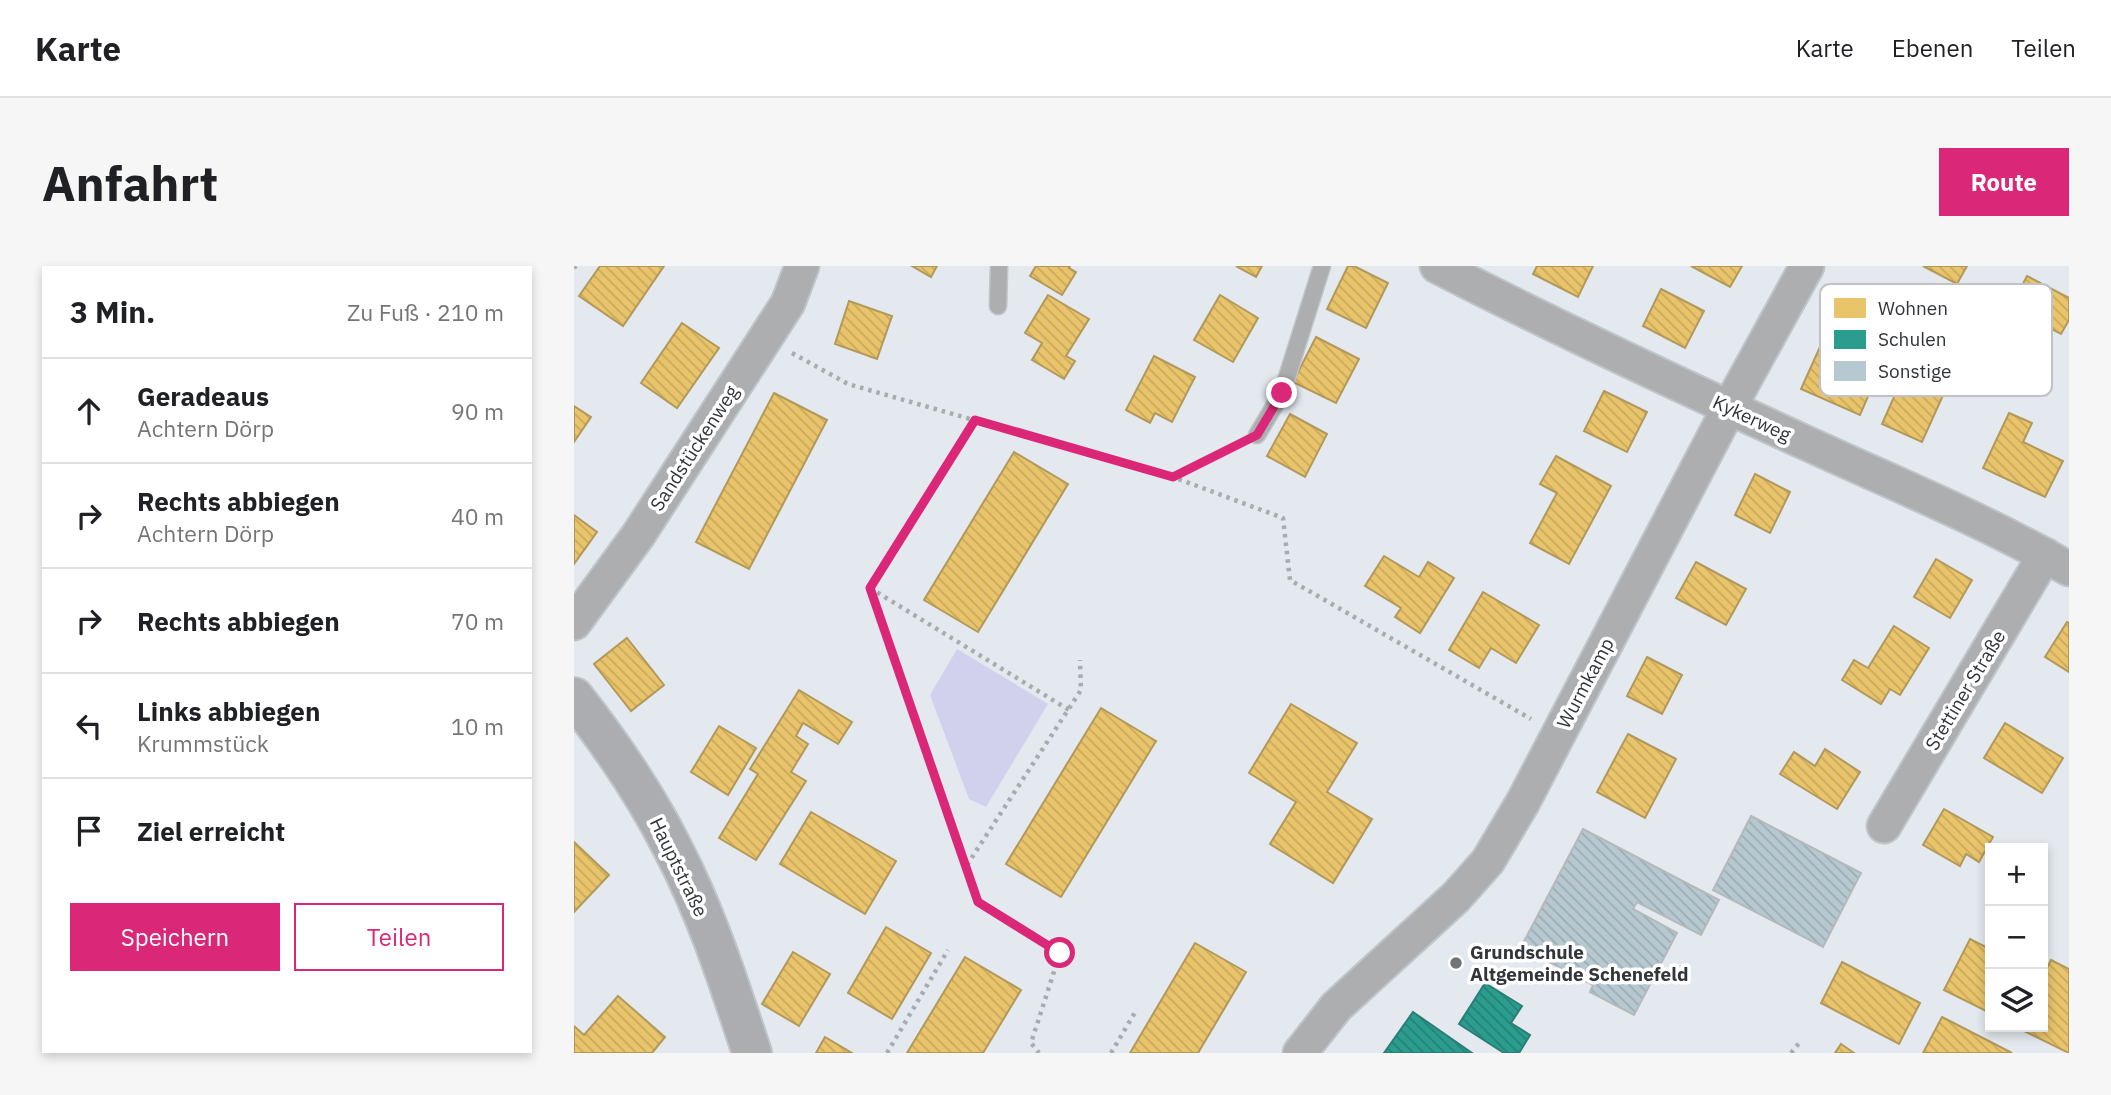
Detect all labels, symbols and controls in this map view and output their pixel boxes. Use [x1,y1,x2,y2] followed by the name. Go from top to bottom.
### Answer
[35,27,121,70] text: Karte
[1796,32,1854,64] text: Karte
[1892,32,1973,64] text: Ebenen
[2011,32,2076,64] text: Teilen
[1939,148,2069,216] button: Route
[42,151,218,214] text: Anfahrt
[1820,284,2052,396] legend
[70,292,155,331] text: 3 Min.
[1878,296,1948,320] text: Wohnen
[347,297,504,327] text: Zu Fuß · 210 m
[1878,327,1947,351] text: Schulen
[1878,359,1951,383] text: Sonstige
[1266,377,1297,408] route end
[137,379,269,413] text: Geradeaus
[644,381,744,515] street label: Sandstückenweg
[1709,389,1795,447] street label: Kykerweg
[70,392,108,430] icon: ahead
[451,396,504,426] text: 90 m
[137,413,274,443] text: Achtern Dörp
[137,484,340,518] text: Rechts abbiegen
[70,497,108,535] icon: right
[451,501,504,531] text: 40 m
[137,518,274,548] text: Achtern Dörp
[70,602,108,640] icon: right
[137,604,340,638] text: Rechts abbiegen
[451,606,504,636] text: 70 m
[1920,626,2010,754] street label: Stettiner Straße
[1551,634,1619,732] street label: Wurmkamp
[137,694,320,728] text: Links abbiegen
[70,707,108,745] icon: left
[451,711,504,741] text: 10 m
[137,728,269,758] text: Krummstück
[70,812,108,850] icon: arrive
[645,813,713,921] street label: Hauptstraße
[137,814,285,848] text: Ziel erreicht
[1985,843,2048,1032] map controls
[1985,843,2048,906] button: +
[70,903,280,971] button: Speichern
[294,903,504,971] button: Teilen
[1985,906,2048,969] button: −
[1044,937,1075,968] route start
[1470,940,1689,986] place label: Grundschule Altgemeinde Schenefeld
[1448,955,1464,971] marker: Grundschule Altgemeinde Schenefeld
[1985,969,2048,1032] button: layers

